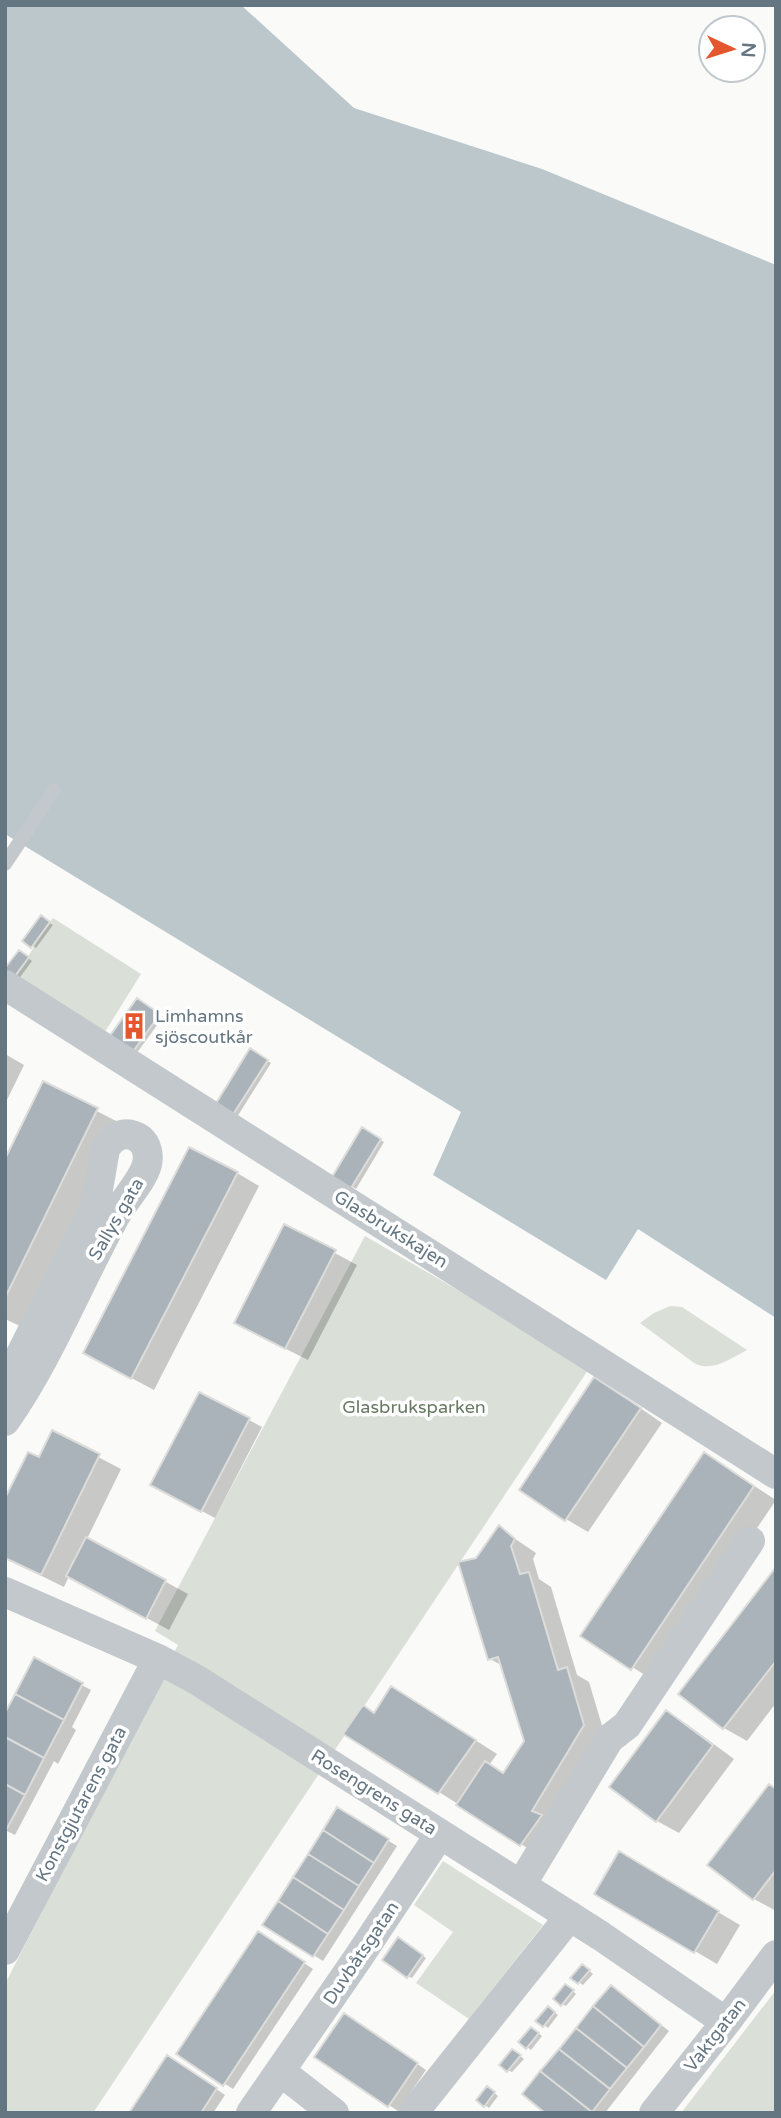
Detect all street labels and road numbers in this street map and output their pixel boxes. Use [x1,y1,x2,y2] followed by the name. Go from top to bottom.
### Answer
[84,1174,148,1264] street label: Sallys gata
[330,1185,452,1273] street label: Glasbrukskajen
[31,1723,131,1885] street label: Konstgjutarens gata
[307,1744,441,1840] street label: Rosengrens gata
[318,1897,404,2009] street label: Duvbåtsgatan
[679,1994,751,2076] street label: Vaktgatan

